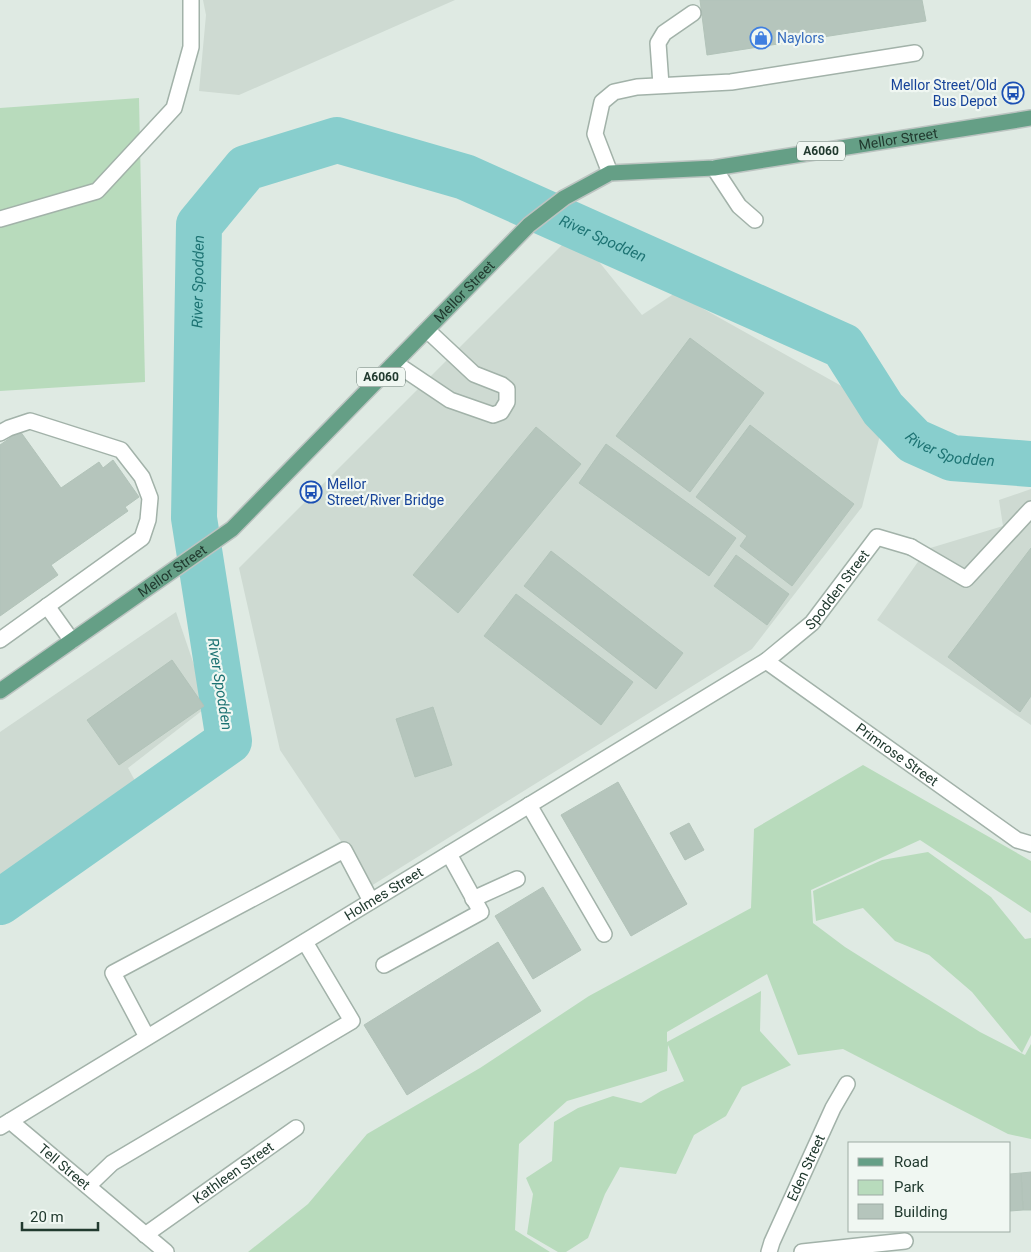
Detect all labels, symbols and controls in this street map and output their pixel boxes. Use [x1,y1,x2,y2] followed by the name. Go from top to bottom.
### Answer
[749,26,773,50] shop icon: Naylors
[777,30,824,46] place label: Naylors
[891,77,997,109] place label: Mellor Street/Old Bus Depot
[1001,81,1025,105] bus stop icon: Mellor Street/Old Bus Depot
[857,125,939,153] street label: Mellor Street
[797,142,845,160] road number: A6060
[557,211,649,266] water label: River Spodden
[188,235,208,328] water label: River Spodden
[430,257,498,326] street label: Mellor Street
[357,368,405,387] road number: A6060
[901,428,995,470] water label: River Spodden
[327,476,444,508] place label: Mellor Street/River Bridge
[299,480,323,504] bus stop icon: Mellor Street/River Bridge
[135,541,210,600] street label: Mellor Street
[802,546,873,633] street label: Spodden Street
[204,637,236,731] water label: River Spodden
[853,720,942,789] street label: Primrose Street
[341,864,426,924] street label: Holmes Street
[784,1132,828,1204] street label: Eden Street
[190,1138,277,1207] street label: Kathleen Street
[35,1140,94,1193] street label: Tell Street
[848,1142,1011,1232] legend
[894,1153,928,1171] text: Road
[894,1178,925,1196] text: Park
[22,1200,99,1232] scale bar
[894,1203,948,1221] text: Building
[30,1208,64,1226] text: 20 m

